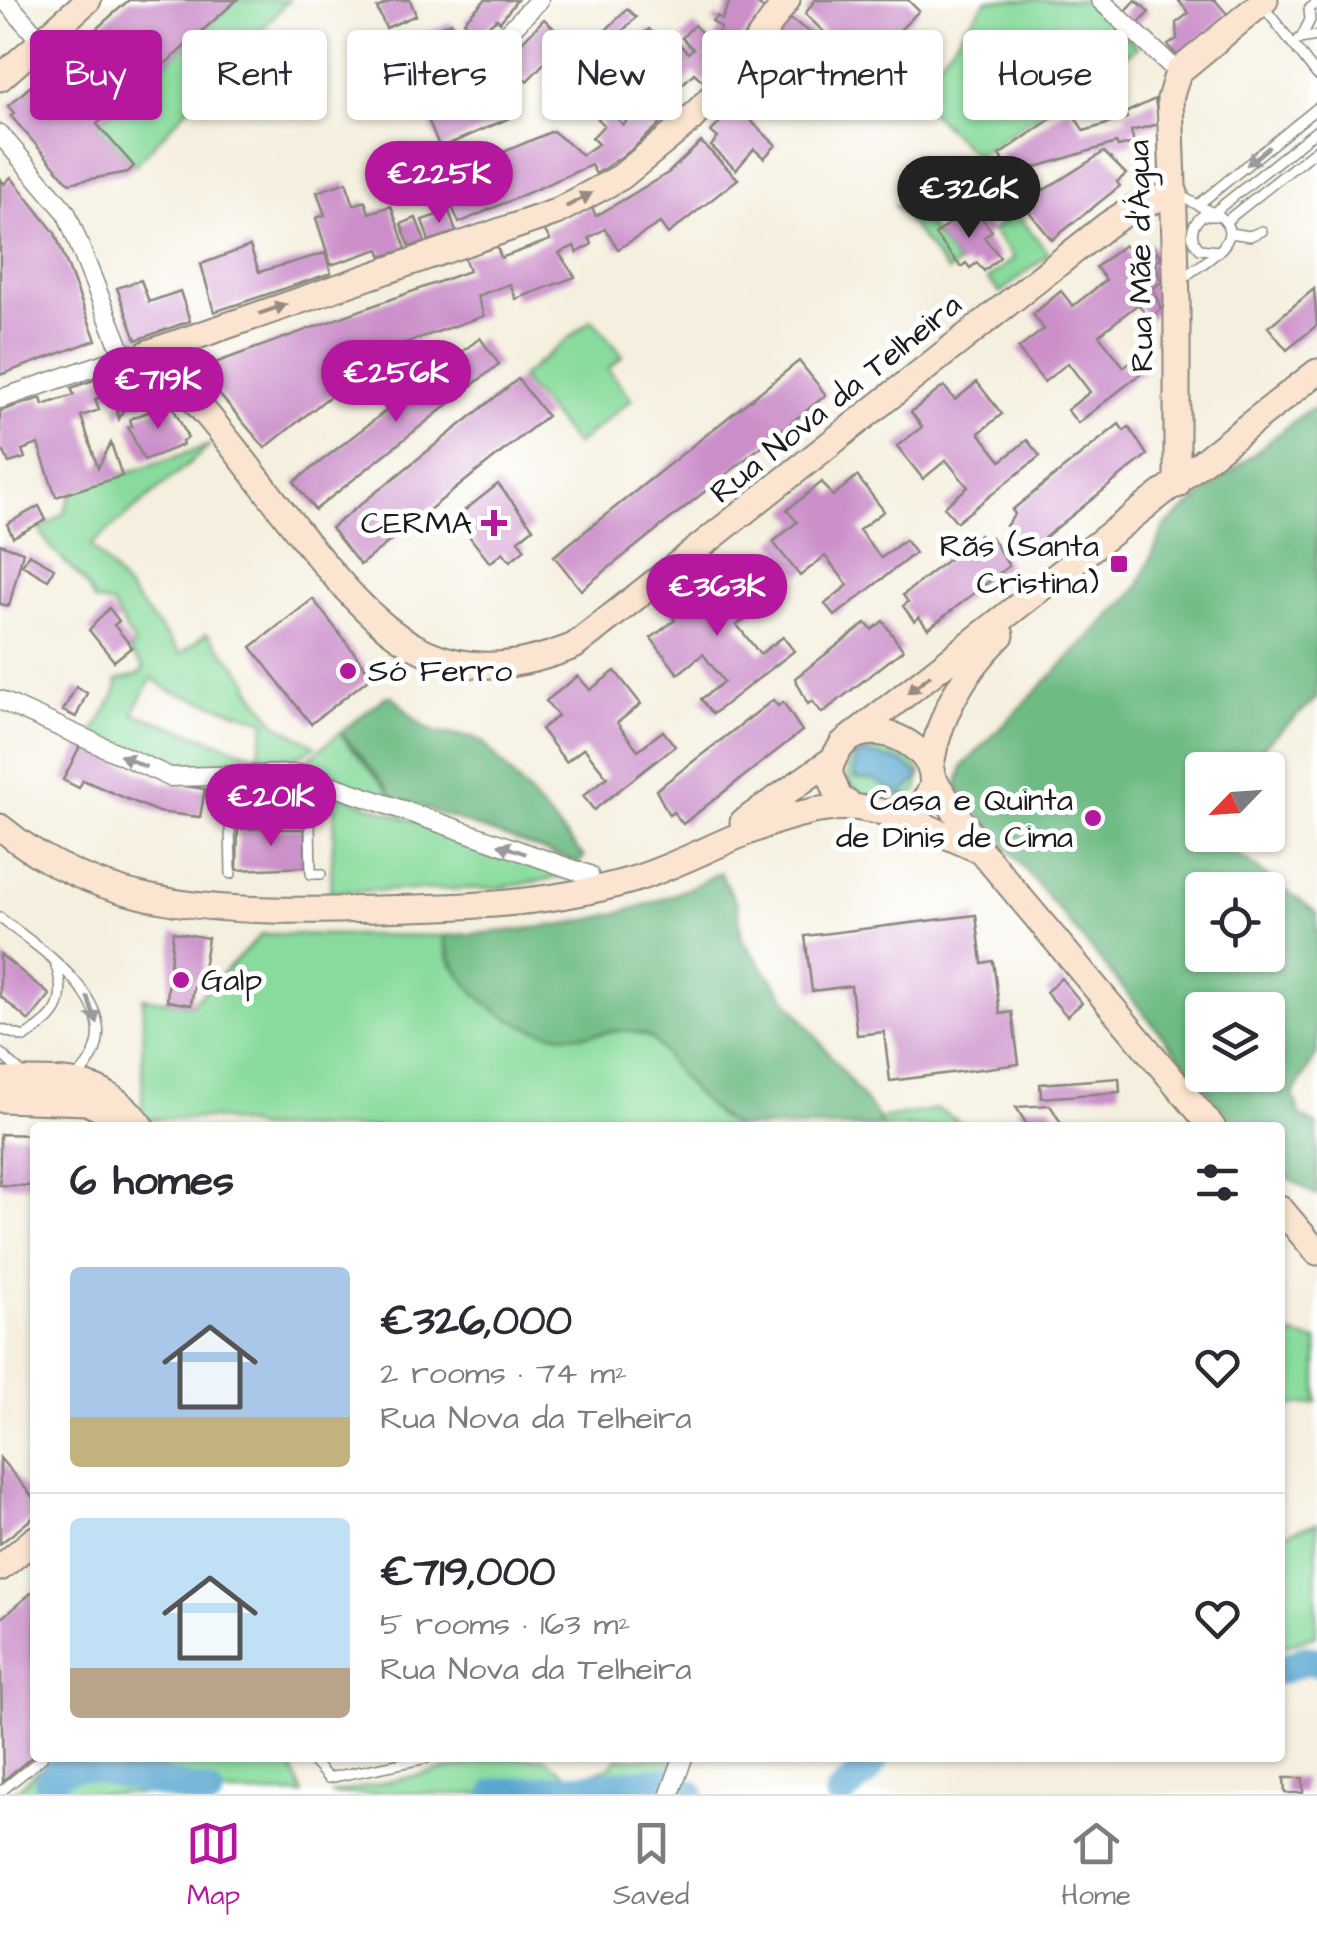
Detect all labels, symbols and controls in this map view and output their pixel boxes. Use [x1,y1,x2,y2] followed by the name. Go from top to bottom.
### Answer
[30,30,162,120] chip: Buy
[182,30,327,120] chip: Rent
[347,30,522,120] chip: Filters
[542,30,682,120] chip: New
[702,30,943,120] chip: Apartment
[963,30,1128,120] chip: House
[1116,140,1166,372] street label: Rua Mãe d'Água
[369,141,509,226] pin: €225K
[1245,145,1270,166] one-way arrow
[387,151,491,196] text: €225K
[899,156,1039,241] pin: €326K
[919,166,1019,211] text: €326K
[564,191,593,208] one-way arrow
[701,283,971,515] street label: Rua Nova da Telheira
[259,301,289,316] one-way arrow
[326,340,466,425] pin: €256K
[88,347,228,432] pin: €719K
[343,350,449,395] text: €256K
[115,357,201,402] text: €719K
[361,501,472,546] place label: CERMA
[481,510,507,536] marker: CERMA
[939,524,1099,606] place label: Rãs (Santa Cristina)
[1108,553,1130,575] marker: Rãs (Santa Cristina)
[647,554,787,639] pin: €363K
[668,564,766,609] text: €363K
[368,649,512,694] place label: Só Ferro
[337,660,359,682] marker: Só Ferro
[907,673,932,694] one-way arrow
[118,752,147,769] one-way arrow
[1185,752,1285,852] north arrow
[1185,752,1285,1092] map controls
[201,764,341,849] pin: €201K
[227,774,315,819] text: €201K
[836,778,1073,860] place label: Casa e Quinta de Dinis de Cima
[1082,807,1104,829] marker: Casa e Quinta de Dinis de Cima
[497,840,527,855] one-way arrow
[1185,872,1285,972] button: locate
[201,958,262,1003] place label: Galp
[170,969,192,991] marker: Galp
[1185,992,1285,1092] button: layers
[85,995,100,1025] one-way arrow
[70,1153,234,1211] text: 6 homes
[1190,1155,1245,1210] icon: filters
[380,1293,572,1351] text: €326,000
[150,1307,270,1427] icon: home
[1190,1340,1245,1395] icon: heart
[380,1351,627,1396] text: 2 rooms · 74 m²
[380,1396,692,1441] text: Rua Nova da Telheira
[380,1544,555,1602] text: €719,000
[150,1558,270,1678] icon: home
[1190,1591,1245,1646] icon: heart
[380,1602,630,1647] text: 5 rooms · 163 m²
[380,1647,692,1692] text: Rua Nova da Telheira
[186,1816,241,1915] tab: Map
[613,1816,689,1915] tab: Saved
[1061,1816,1131,1915] tab: Home

